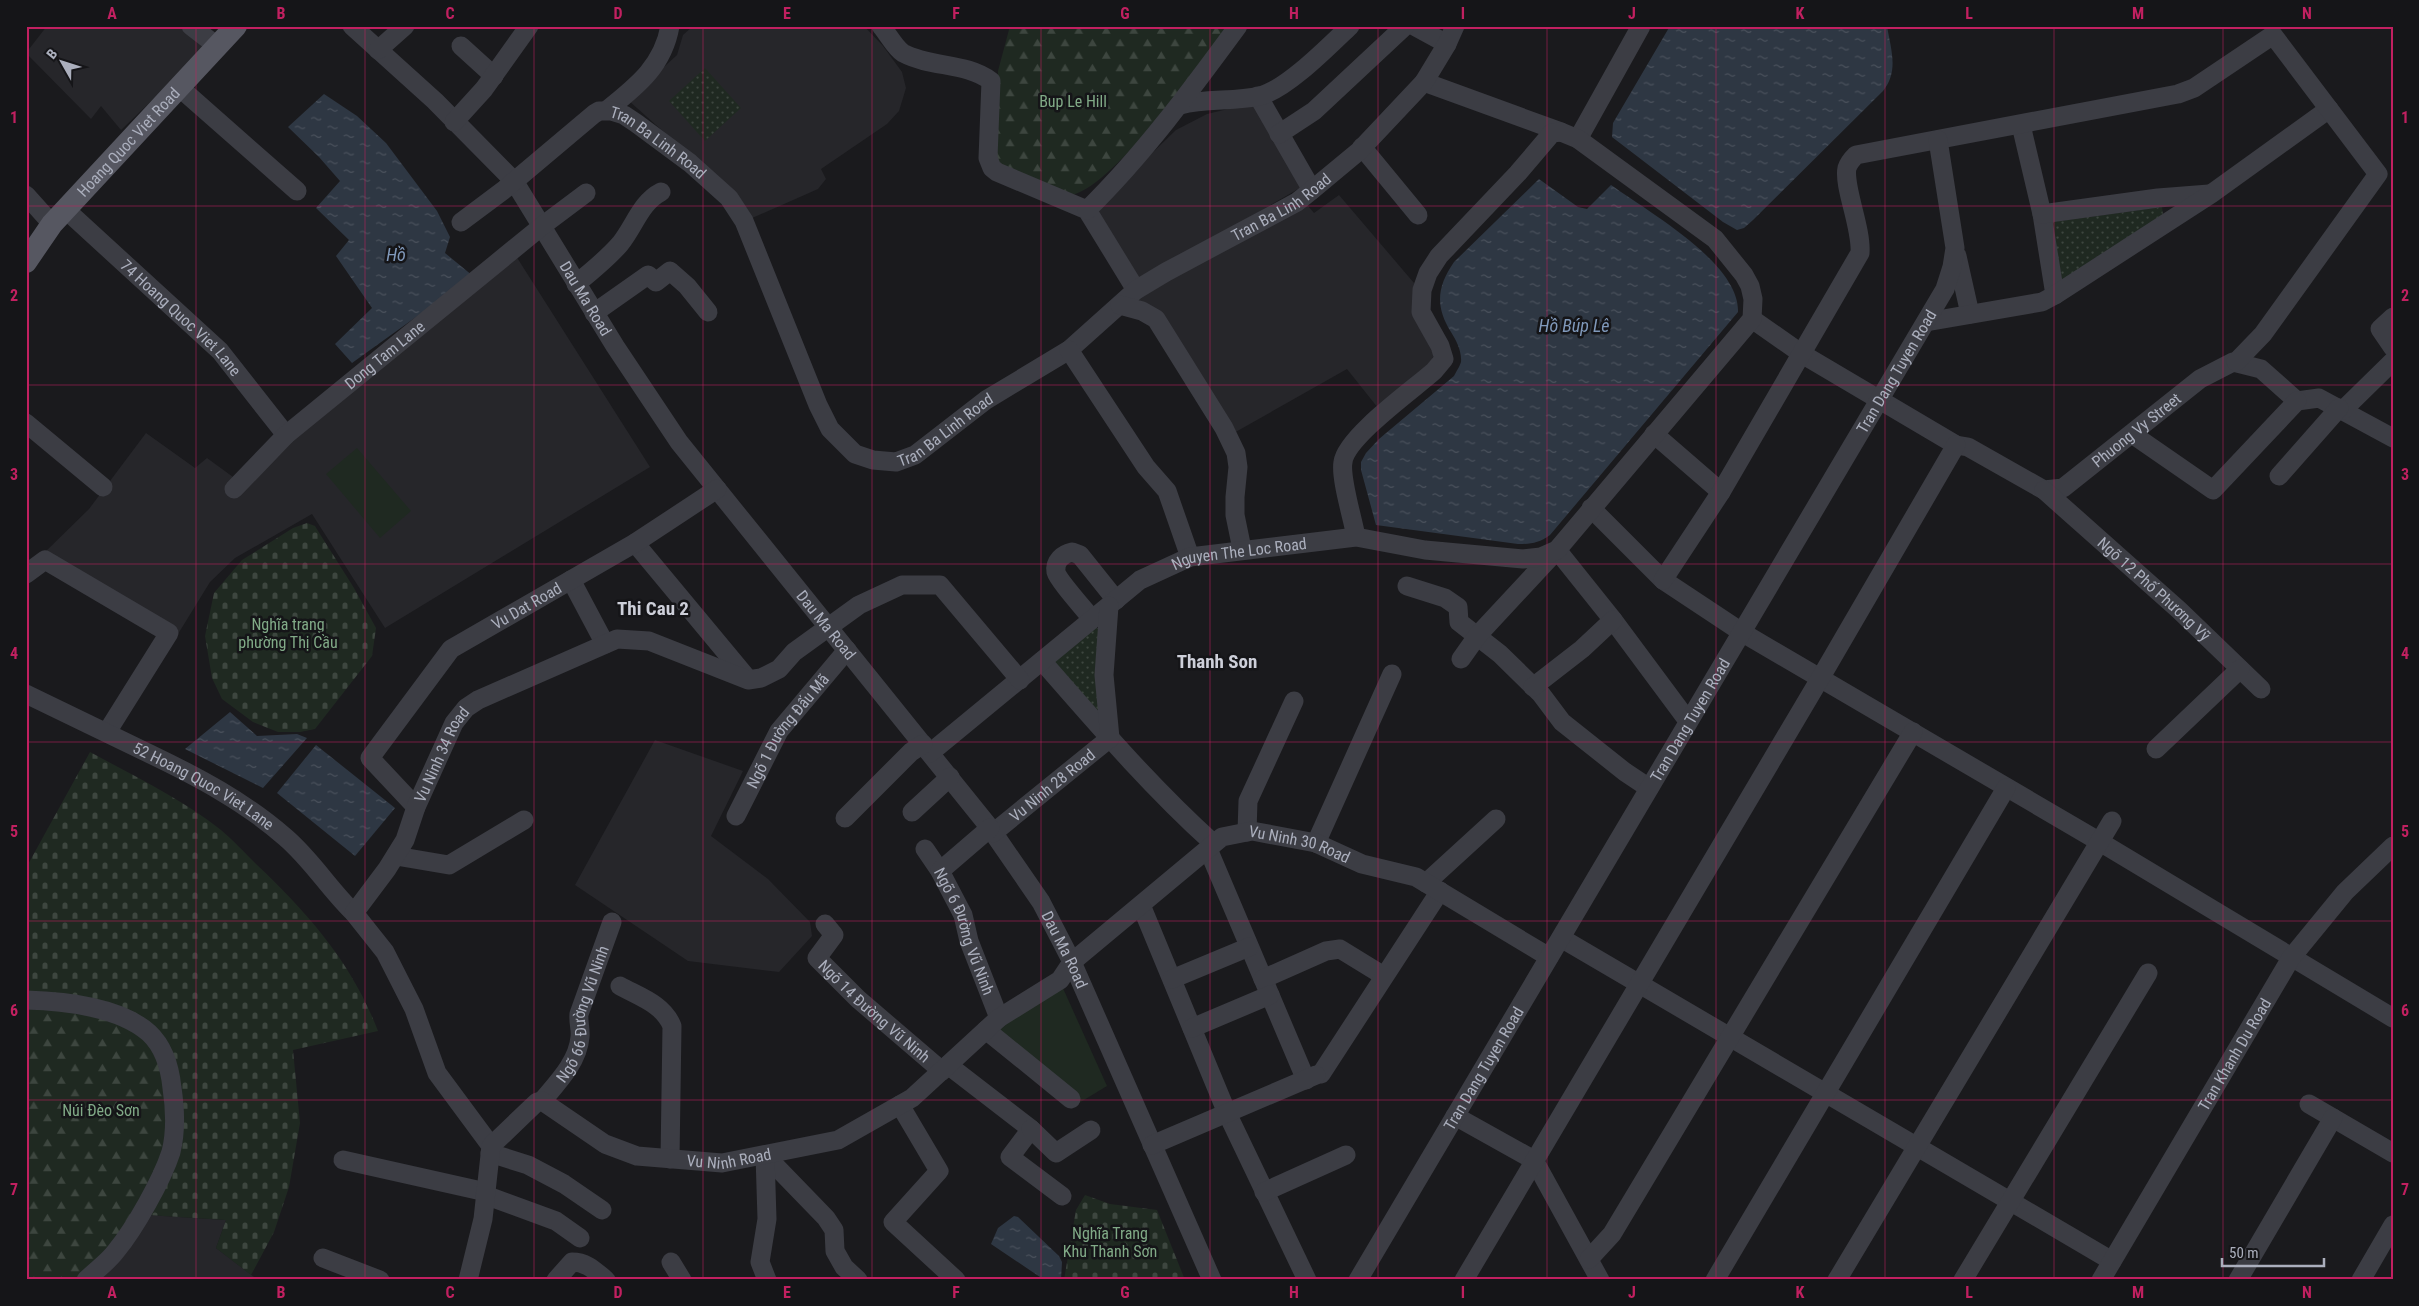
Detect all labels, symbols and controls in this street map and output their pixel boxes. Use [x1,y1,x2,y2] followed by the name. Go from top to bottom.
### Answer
[107,4,117,23] text: A
[277,4,286,23] text: B
[445,4,455,23] text: C
[613,4,623,23] text: D
[783,4,791,23] text: E
[952,4,960,23] text: F
[1120,4,1130,23] text: G
[1289,4,1299,23] text: H
[1461,4,1465,23] text: I
[1628,4,1636,23] text: J
[1796,4,1805,23] text: K
[1965,4,1973,23] text: L
[2132,4,2144,23] text: M
[2302,4,2312,23] text: N
[38,38,88,88] north arrow
[43,46,61,62] text: B
[73,84,184,201] street label: Hoang Quoc Viet Road
[1039,92,1107,111] park label: Bup Le Hill
[608,102,710,183] street label: Tran Ba Linh Road
[10,108,18,127] text: 1
[2401,108,2409,127] text: 1
[1228,169,1335,245] street label: Tran Ba Linh Road
[386,244,406,265] water label: Hồ
[117,256,245,380] street label: 74 Hoang Quoc Viet Lane
[555,258,615,339] street label: Dau Ma Road
[10,286,18,305] text: 2
[2401,286,2409,305] text: 2
[1853,307,1940,437] street label: Tran Dang Tuyen Road
[1539,315,1609,336] water label: Hồ Búp Lê
[341,317,429,393] street label: Dong Tam Lane
[895,389,996,471] street label: Tran Ba Linh Road
[2088,389,2185,471] street label: Phuong Vy Street
[10,465,18,484] text: 3
[2401,465,2409,484] text: 3
[2094,533,2214,645] street label: Ngõ 12 Phố Phương Vỹ
[1169,534,1308,574] street label: Nguyen The Loc Road
[488,578,565,634] street label: Vu Dat Road
[792,587,860,664] street label: Dau Ma Road
[617,597,689,620] district label: Thi Cau 2
[238,615,338,652] park label: Nghĩa trang phường Thị Cầu
[10,644,18,663] text: 4
[2401,644,2409,663] text: 4
[1177,650,1257,673] district label: Thanh Son
[1646,655,1734,785] street label: Tran Dang Tuyen Road
[743,670,833,791] street label: Ngõ 1 Đường Đấu Mã
[410,703,473,805] street label: Vu Ninh 34 Road
[130,738,278,834] street label: 52 Hoang Quoc Viet Lane
[1006,745,1099,826] street label: Vu Ninh 28 Road
[10,822,18,841] text: 5
[1247,822,1353,867] street label: Vu Ninh 30 Road
[2401,822,2409,841] text: 5
[930,865,998,998] street label: Ngõ 6 Đường Vũ Ninh
[1037,908,1091,991] street label: Dau Ma Road
[552,943,613,1086] street label: Ngõ 66 Đường Vũ Ninh
[814,956,934,1067] street label: Ngõ 14 Đường Vũ Ninh
[2194,995,2275,1114] street label: Tran Khanh Du Road
[10,1001,18,1020] text: 6
[2401,1001,2409,1020] text: 6
[1440,1003,1528,1134] street label: Tran Dang Tuyen Road
[62,1101,140,1120] park label: Núi Đèo Sơn
[686,1144,773,1173] street label: Vu Ninh Road
[10,1180,18,1199] text: 7
[2401,1180,2409,1199] text: 7
[1063,1224,1157,1261] park label: Nghĩa Trang Khu Thanh Sơn
[2222,1236,2324,1268] scale bar
[2229,1244,2259,1262] text: 50 m
[107,1283,117,1302] text: A
[277,1283,286,1302] text: B
[445,1283,455,1302] text: C
[613,1283,623,1302] text: D
[783,1283,791,1302] text: E
[952,1283,960,1302] text: F
[1120,1283,1130,1302] text: G
[1289,1283,1299,1302] text: H
[1461,1283,1465,1302] text: I
[1628,1283,1636,1302] text: J
[1796,1283,1805,1302] text: K
[1965,1283,1973,1302] text: L
[2132,1283,2144,1302] text: M
[2302,1283,2312,1302] text: N

